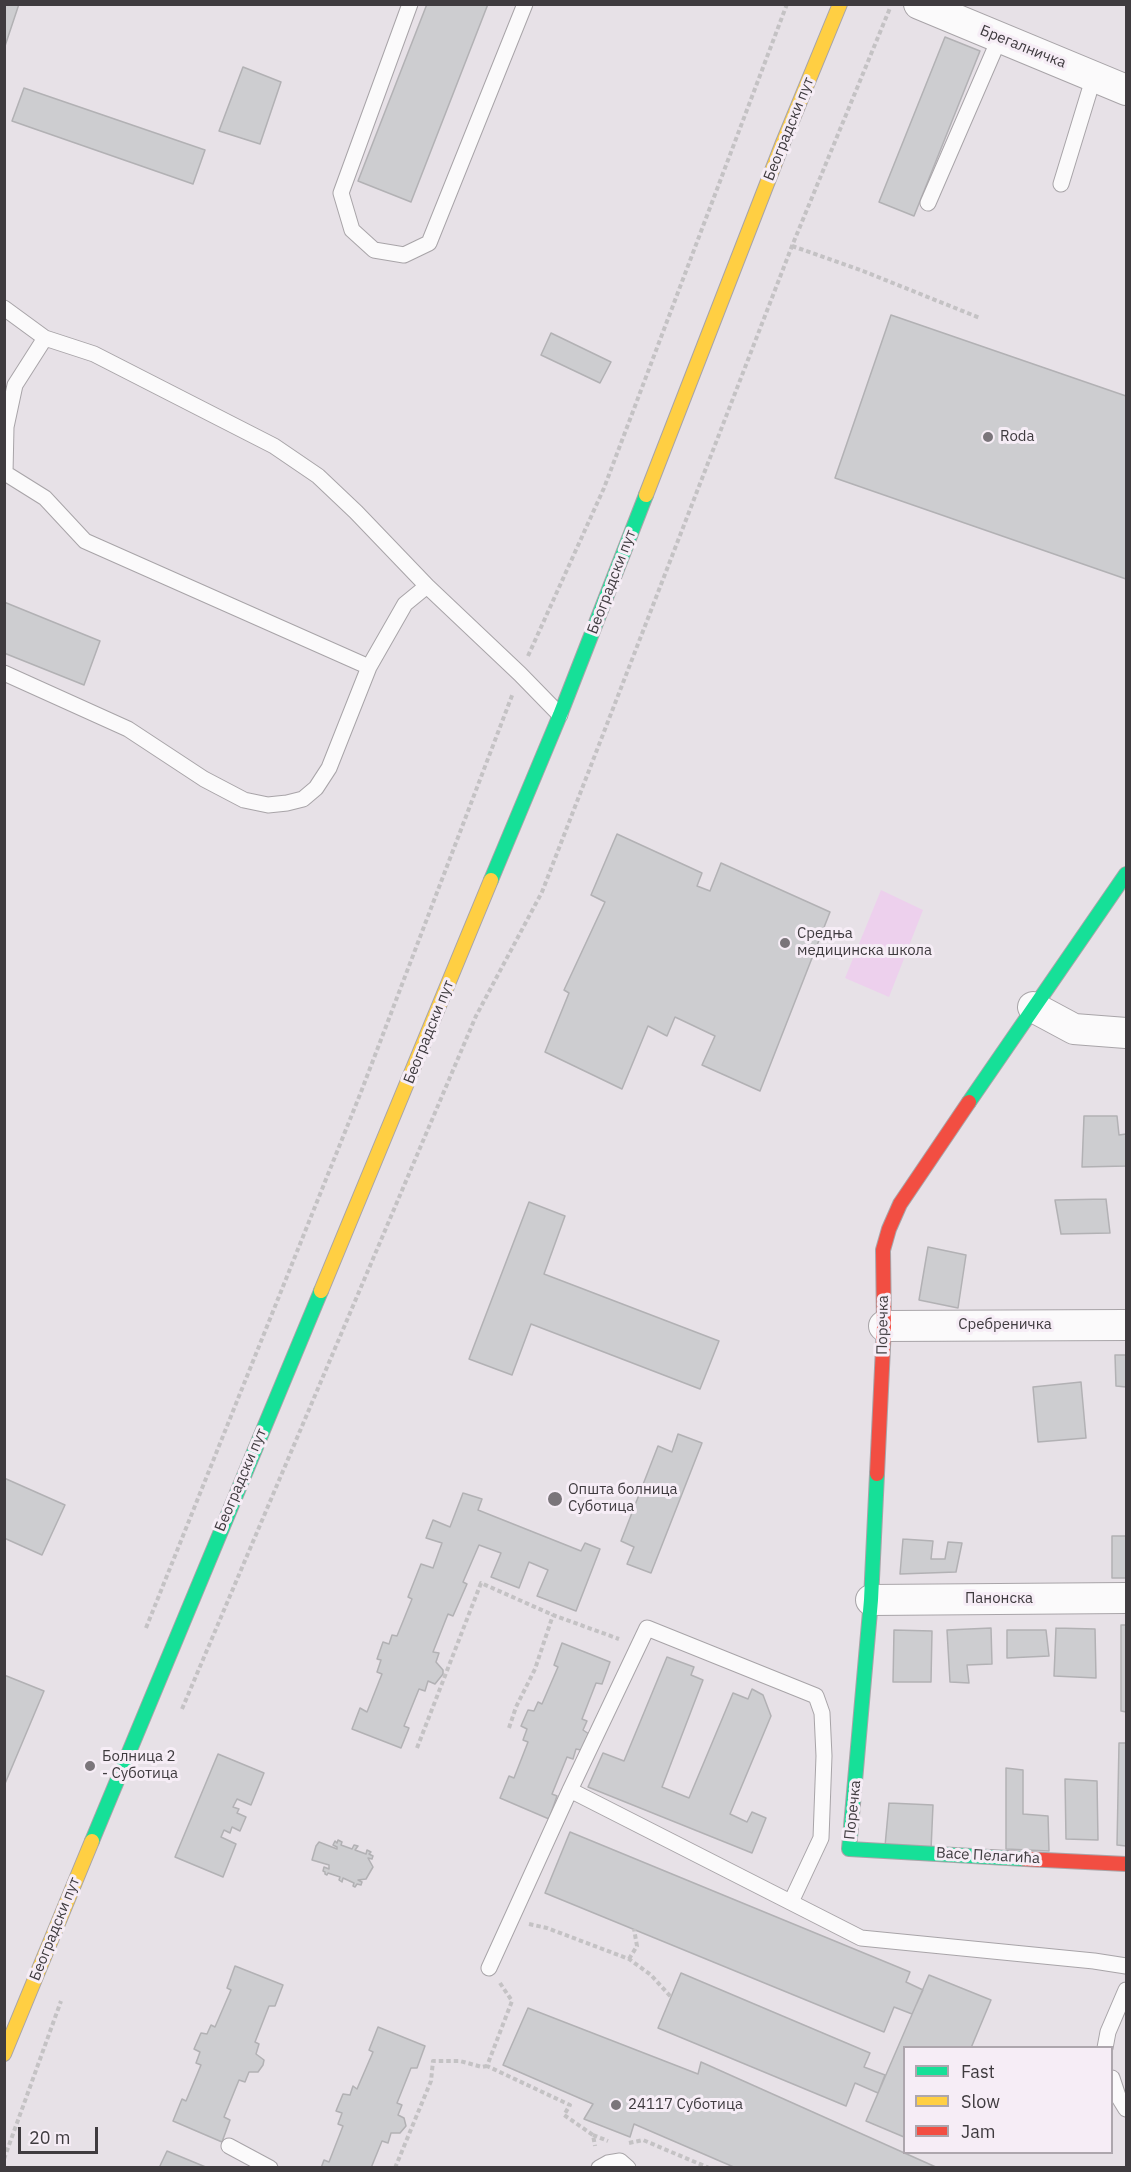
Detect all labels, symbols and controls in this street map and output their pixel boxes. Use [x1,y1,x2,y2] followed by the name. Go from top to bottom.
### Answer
[977,22,1069,72] street label: Брегалничка
[760,75,818,183] street label: Београдски пут
[1000,428,1034,446] place label: Roda
[981,430,995,444] marker: Roda
[584,527,640,637] street label: Београдски пут
[797,925,932,960] place label: Средња медицинска школа
[778,936,792,950] marker: Средња медицинска школа
[400,978,458,1086] street label: Београдски пут
[873,1295,893,1355] street label: Поречка
[958,1316,1052,1334] street label: Сребреничка
[211,1426,271,1534] street label: Београдски пут
[568,1481,678,1516] place label: Општа болница Суботица
[546,1490,564,1508] marker: Општа болница Суботица
[965,1590,1033,1608] street label: Панонска
[102,1748,178,1783] place label: Болница 2 - Суботица
[83,1759,97,1773] marker: Болница 2 - Суботица
[841,1779,865,1841] street label: Поречка
[936,1844,1040,1868] street label: Васе Пелагића
[26,1875,84,1983] street label: Београдски пут
[903,2046,1113,2154] legend
[961,2060,995,2083] text: Fast
[961,2090,1000,2113] text: Slow
[628,2096,743,2114] place label: 24117 Суботица
[609,2098,623,2112] marker: 24117 Суботица
[21,2115,100,2153] scale bar
[961,2120,996,2143] text: Jam
[29,2126,71,2149] text: 20 m

